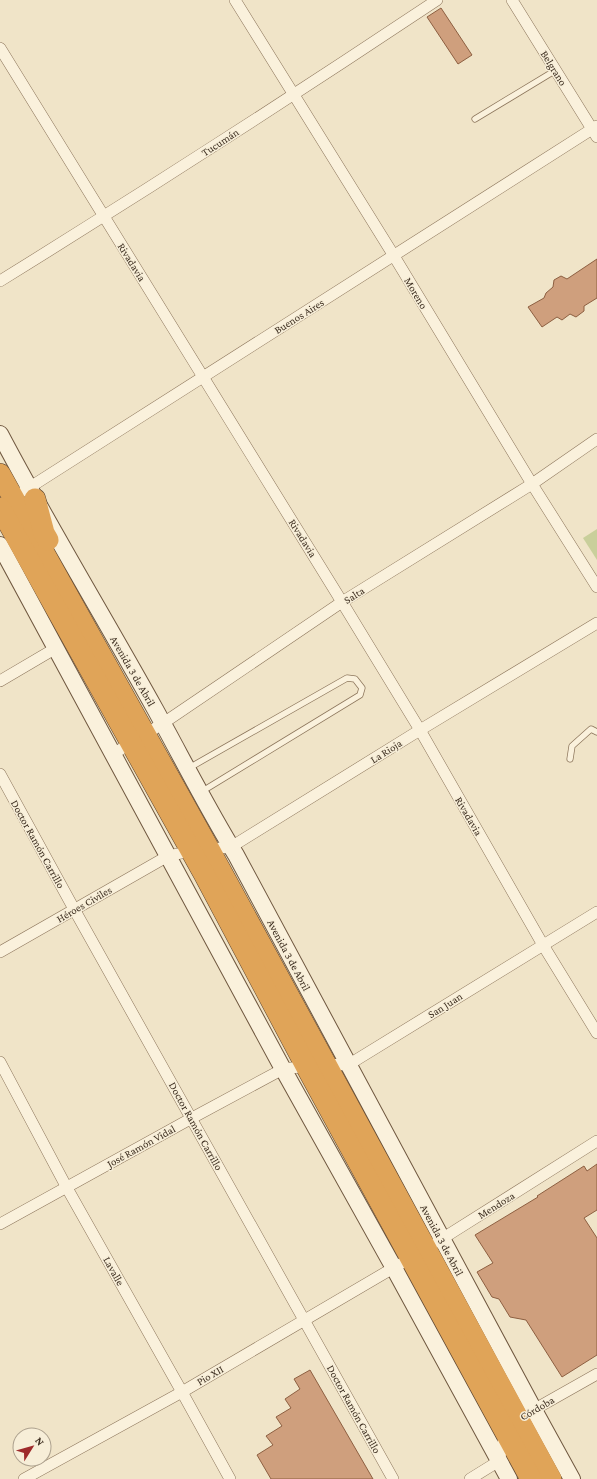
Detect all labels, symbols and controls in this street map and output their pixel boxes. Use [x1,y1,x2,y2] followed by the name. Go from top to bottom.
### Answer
[538,48,570,89] street label: Belgrano
[199,125,241,158] street label: Tucumán
[116,241,148,283] street label: Rivadavia
[402,275,430,311] street label: Moreno
[272,296,326,336] street label: Buenos Aires
[287,517,319,559] street label: Rivadavia
[342,584,366,606] street label: Salta
[108,634,158,708] street label: Avenida 3 de Abril
[368,737,405,766] street label: La Rioja
[453,794,485,838] street label: Rivadavia
[9,798,68,891] street label: Doctor Ramón Carrillo
[54,883,114,925] street label: Héroes Civiles
[265,917,313,993] street label: Avenida 3 de Abril
[426,990,465,1021] street label: San Juan
[167,1080,226,1173] street label: Doctor Ramón Carrillo
[104,1122,178,1171] street label: José Ramón Vidal
[475,1189,517,1221] street label: Mendoza
[418,1202,466,1278] street label: Avenida 3 de Abril
[101,1254,127,1288] street label: Lavalle
[195,1363,225,1387] street label: Pio XII
[325,1363,384,1456] street label: Doctor Ramón Carrillo
[518,1393,556,1423] street label: Córdoba
[12,1427,52,1467] north arrow
[33,1434,47,1448] text: N

